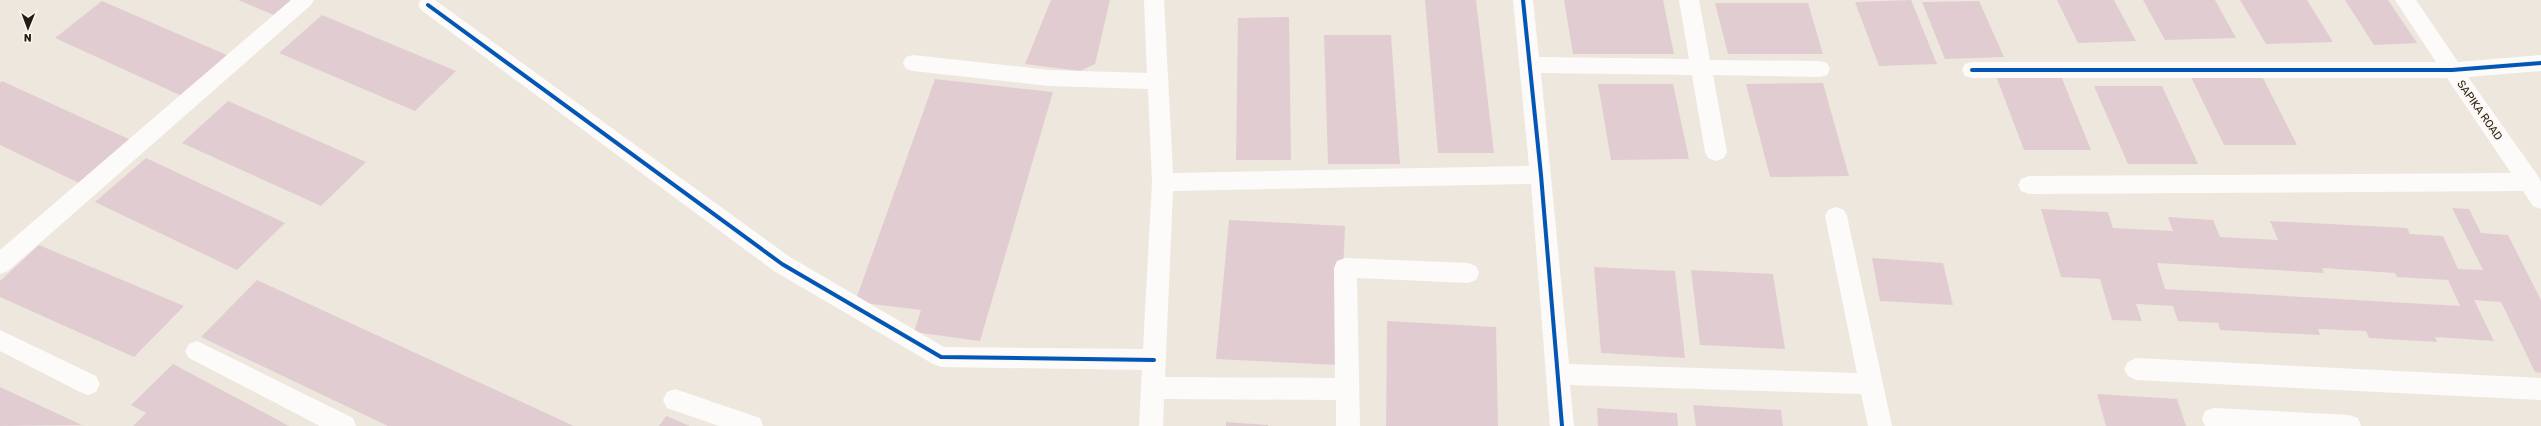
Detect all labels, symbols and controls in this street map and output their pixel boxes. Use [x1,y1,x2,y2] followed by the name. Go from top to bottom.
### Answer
[8,8,48,48] north arrow
[24,31,32,44] text: N
[2454,78,2505,143] street label: SAPIKA ROAD

